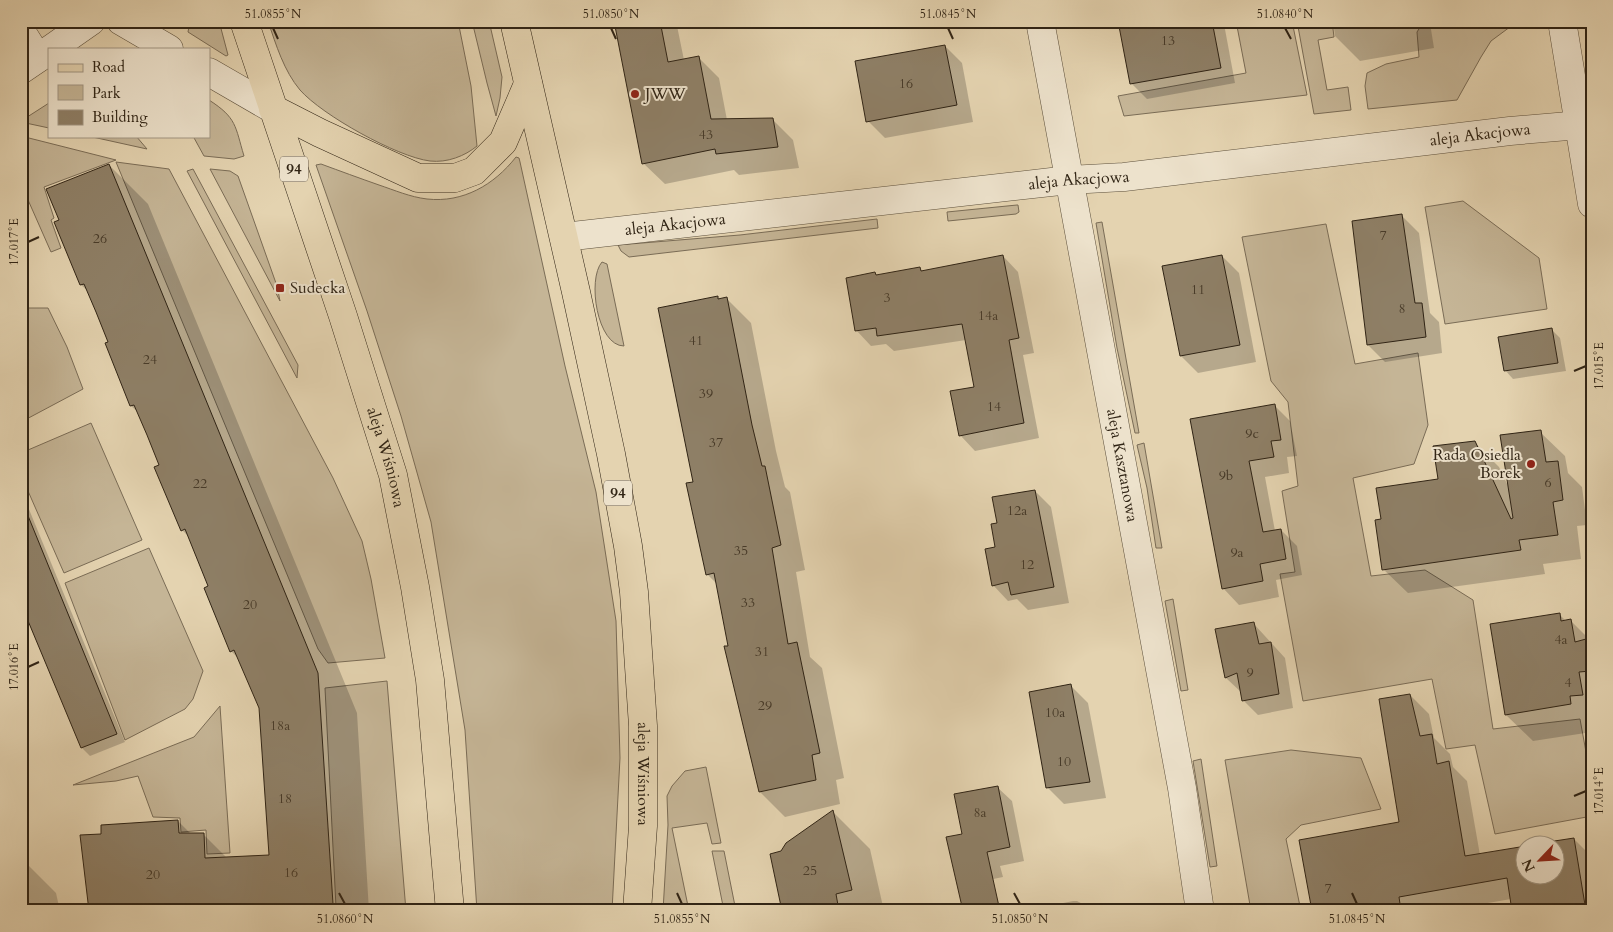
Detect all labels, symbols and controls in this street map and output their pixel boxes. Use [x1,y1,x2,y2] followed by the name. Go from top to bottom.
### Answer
[245,6,302,22] text: 51.0855°N
[583,6,640,22] text: 51.0850°N
[920,6,977,22] text: 51.0845°N
[1257,6,1314,22] text: 51.0840°N
[1161,31,1175,50] house number: 13
[48,48,210,138] legend
[92,57,125,77] text: Road
[899,74,913,93] house number: 16
[92,83,121,103] text: Park
[643,83,686,105] place label: JWW
[629,88,641,100] marker: JWW
[92,107,148,127] text: Building
[1429,118,1531,151] street label: aleja Akacjowa
[699,125,713,144] house number: 43
[280,156,308,182] road number: 94
[1027,165,1131,196] street label: aleja Akacjowa
[624,208,727,241] street label: aleja Akacjowa
[6,218,22,266] text: 17.017°E
[1379,226,1387,245] house number: 7
[93,229,107,248] house number: 26
[290,277,345,299] place label: Sudecka
[1191,280,1205,299] house number: 11
[274,282,286,294] marker: Sudecka
[883,288,891,307] house number: 3
[1398,299,1406,318] house number: 8
[978,306,998,325] house number: 14a
[689,331,703,350] house number: 41
[1591,342,1607,390] text: 17.015°E
[143,350,157,369] house number: 24
[699,384,713,403] house number: 39
[987,397,1001,416] house number: 14
[361,404,410,510] street label: aleja Wiśniowa
[1101,407,1144,524] street label: aleja Kasztanowa
[1245,424,1259,443] house number: 9c
[709,433,723,452] house number: 37
[1433,444,1521,484] place label: Rada Osiedla Borek
[1525,458,1537,470] marker: Rada Osiedla Borek
[1219,466,1233,485] house number: 9b
[1544,473,1552,492] house number: 6
[193,474,207,493] house number: 22
[604,480,632,506] road number: 94
[1007,501,1027,520] house number: 12a
[734,541,748,560] house number: 35
[1230,543,1244,562] house number: 9a
[1020,555,1034,574] house number: 12
[741,593,755,612] house number: 33
[243,595,257,614] house number: 20
[1554,630,1568,649] house number: 4a
[755,642,769,661] house number: 31
[6,643,22,691] text: 17.016°E
[1246,663,1254,682] house number: 9
[1564,673,1572,692] house number: 4
[758,696,772,715] house number: 29
[1045,703,1065,722] house number: 10a
[270,716,290,735] house number: 18a
[632,722,654,826] street label: aleja Wiśniowa
[1057,752,1071,771] house number: 10
[1591,767,1607,815] text: 17.014°E
[278,789,292,808] house number: 18
[973,803,987,822] house number: 8a
[1516,834,1566,884] north arrow
[1517,856,1540,875] text: N
[803,861,817,880] house number: 25
[284,863,298,882] house number: 16
[146,865,160,884] house number: 20
[1324,879,1332,898] house number: 7
[317,911,374,927] text: 51.0860°N
[654,911,711,927] text: 51.0855°N
[992,911,1049,927] text: 51.0850°N
[1329,911,1386,927] text: 51.0845°N

